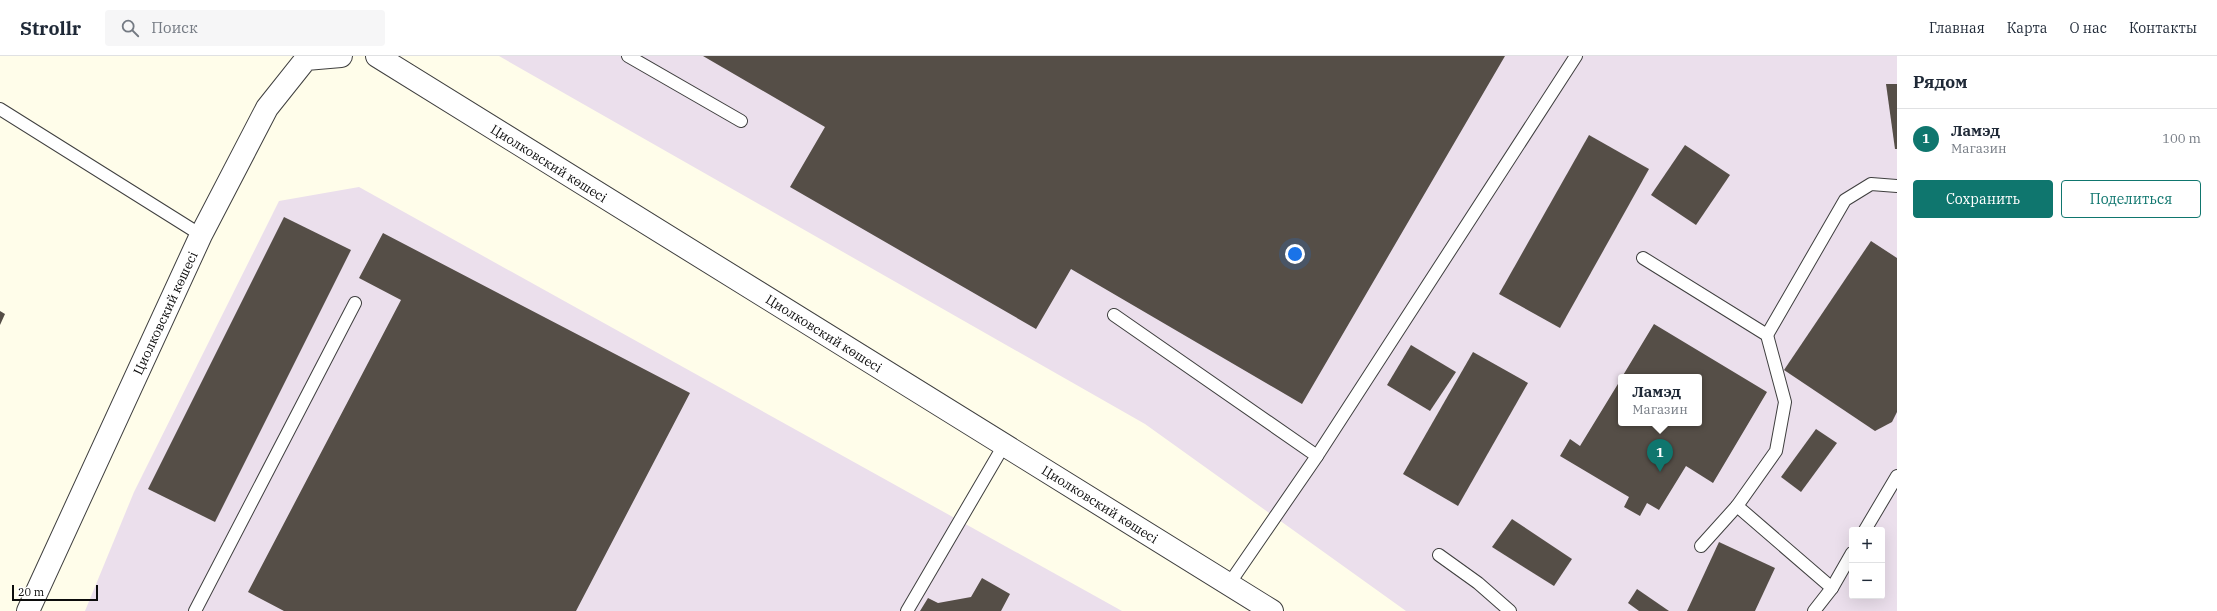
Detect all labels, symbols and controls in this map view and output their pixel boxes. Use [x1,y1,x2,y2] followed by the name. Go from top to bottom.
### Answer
[105,10,385,46] search box
[20,16,81,40] text: Strollr
[119,17,141,39] icon: search
[151,18,198,37] text: Поиск
[1929,19,1985,37] text: Главная
[2007,19,2048,37] text: Карта
[2070,19,2107,37] text: О нас
[2129,19,2197,37] text: Контакты
[1913,71,1968,93] text: Рядом
[487,121,610,206] street label: Циолковский көшесі
[1951,121,2000,140] text: Ламэд
[1922,130,1930,147] text: 1
[2162,130,2201,147] text: 100 m
[1951,140,2007,157] text: Магазин
[1913,180,2053,218] button: Сохранить
[2061,180,2201,218] button: Поделиться
[1285,244,1305,264] your location
[129,249,202,378] street label: Циолковский көшесі
[762,291,885,376] street label: Циолковский көшесі
[1618,374,1702,426] popup
[1632,382,1681,401] text: Ламэд
[1632,401,1688,418] text: Магазин
[1647,439,1673,472] pin: 1
[1038,462,1161,547] street label: Циолковский көшесі
[1849,527,1885,599] map controls
[1849,527,1885,563] button: +
[1849,563,1885,599] button: −
[12,583,98,602] scale bar
[18,585,44,599] text: 20 m

